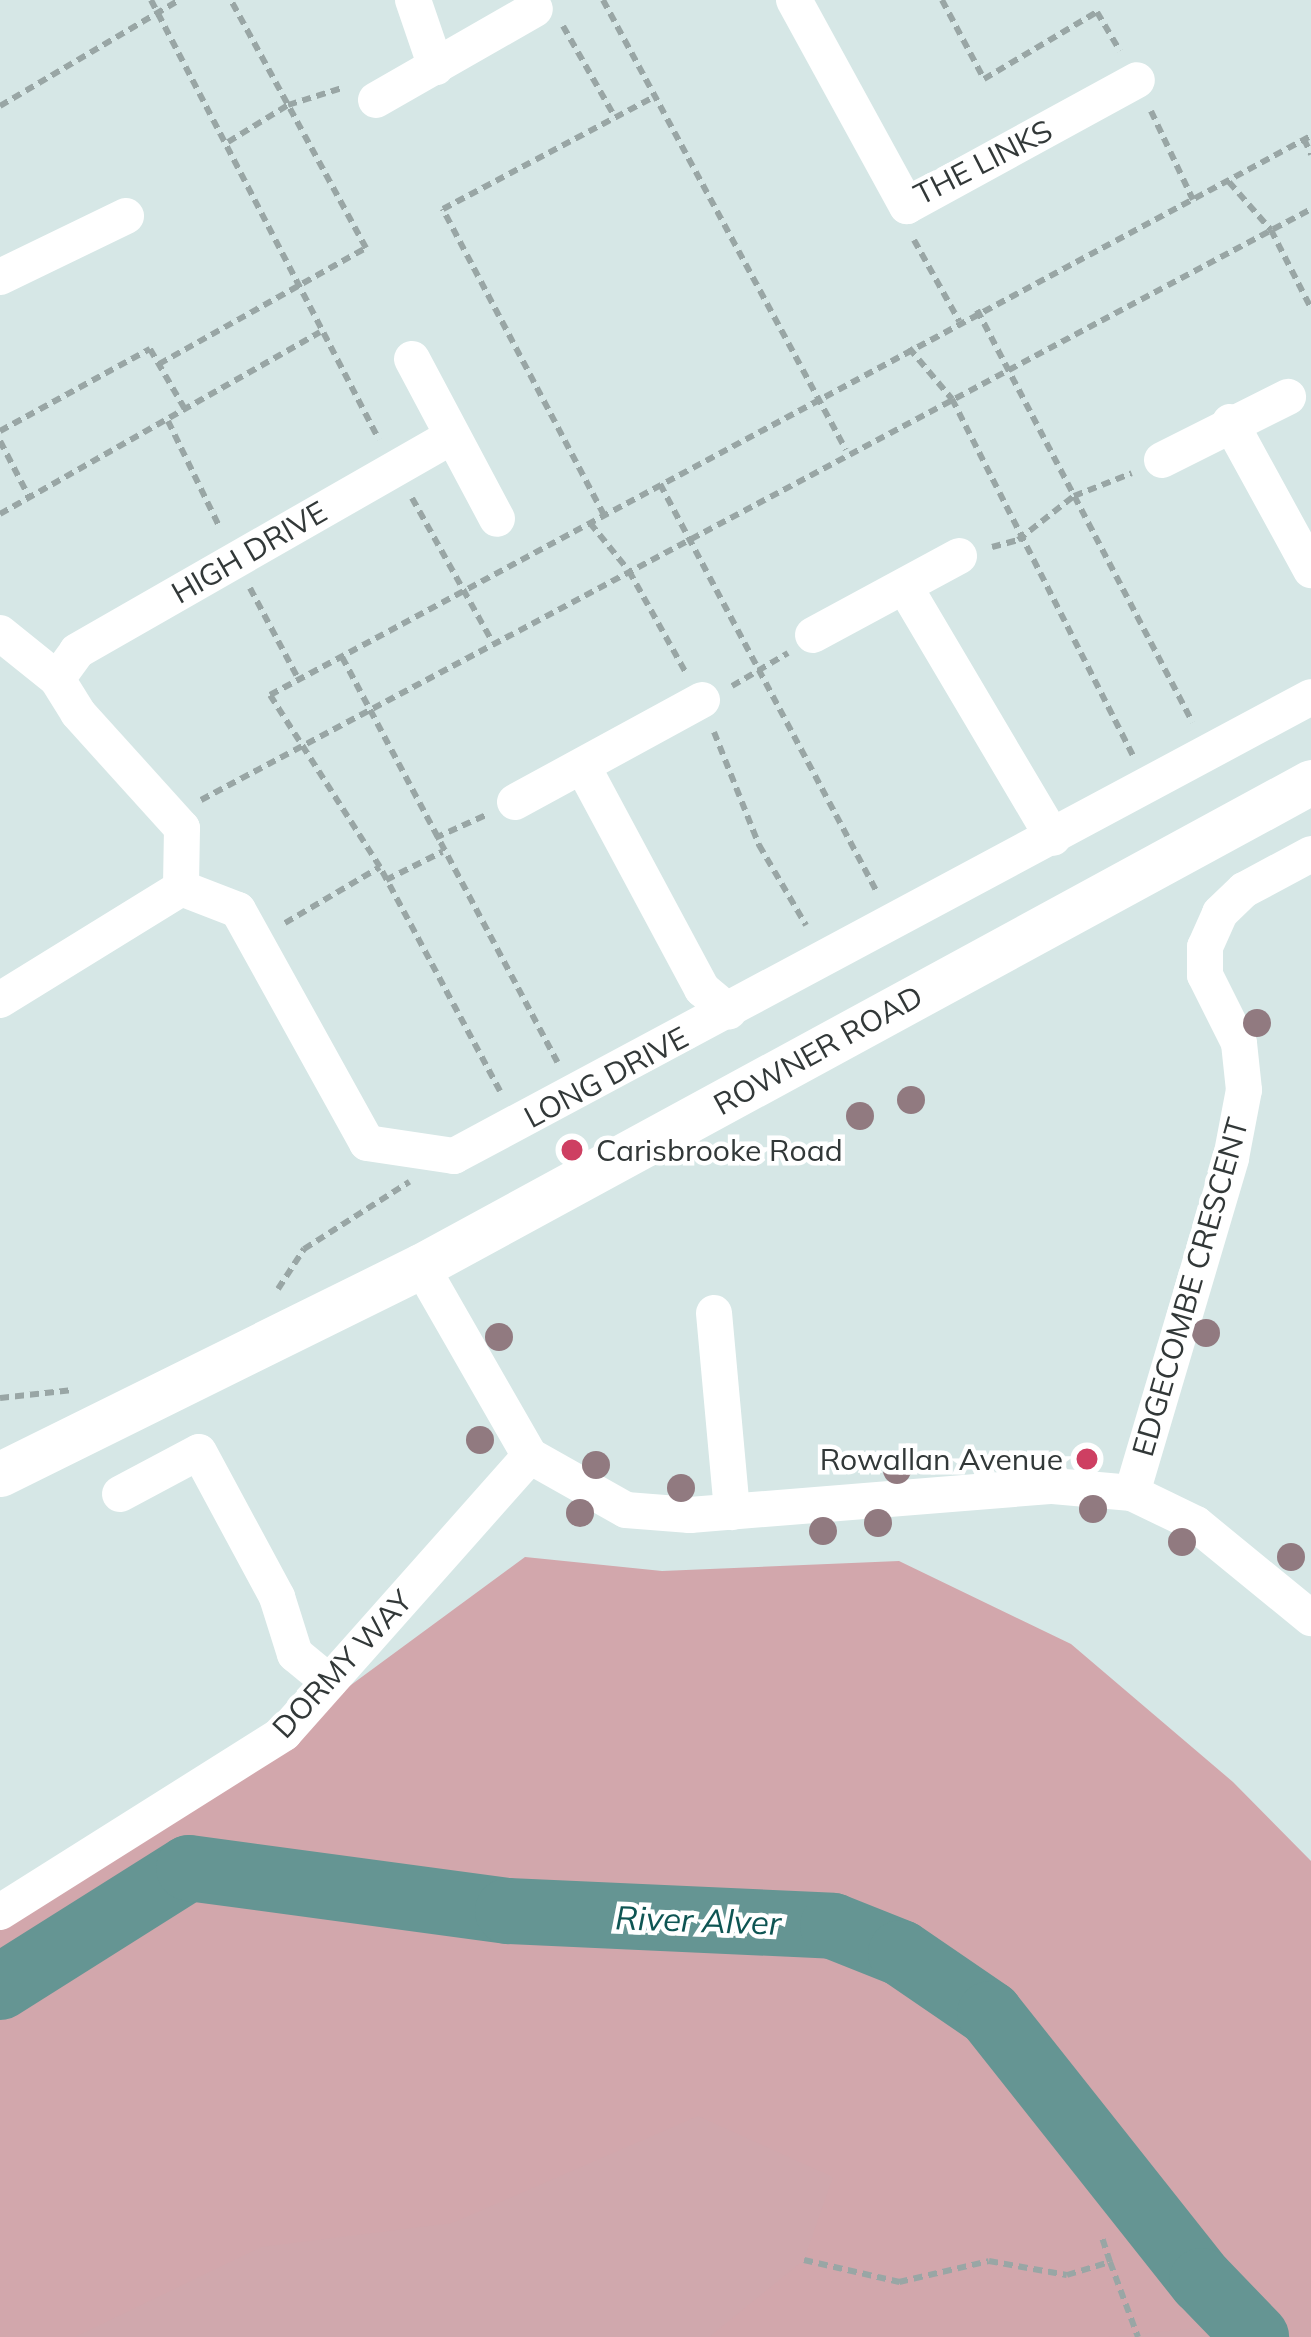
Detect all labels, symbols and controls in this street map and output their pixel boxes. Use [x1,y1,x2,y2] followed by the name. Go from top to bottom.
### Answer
[908,112,1058,212] street label: THE LINKS
[165,493,333,611] street label: HIGH DRIVE
[707,978,929,1122] street label: ROWNER ROAD
[518,1019,694,1135] street label: LONG DRIVE
[1124,1114,1256,1460] street label: EDGECOMBE CRESCENT
[596,1132,843,1168] place label: Carisbrooke Road
[559,1137,585,1163] marker: Carisbrooke Road
[820,1441,1063,1477] place label: Rowallan Avenue
[1074,1446,1100,1472] marker: Rowallan Avenue
[265,1583,419,1745] street label: DORMY WAY
[614,1897,782,1943] water label: River Alver

